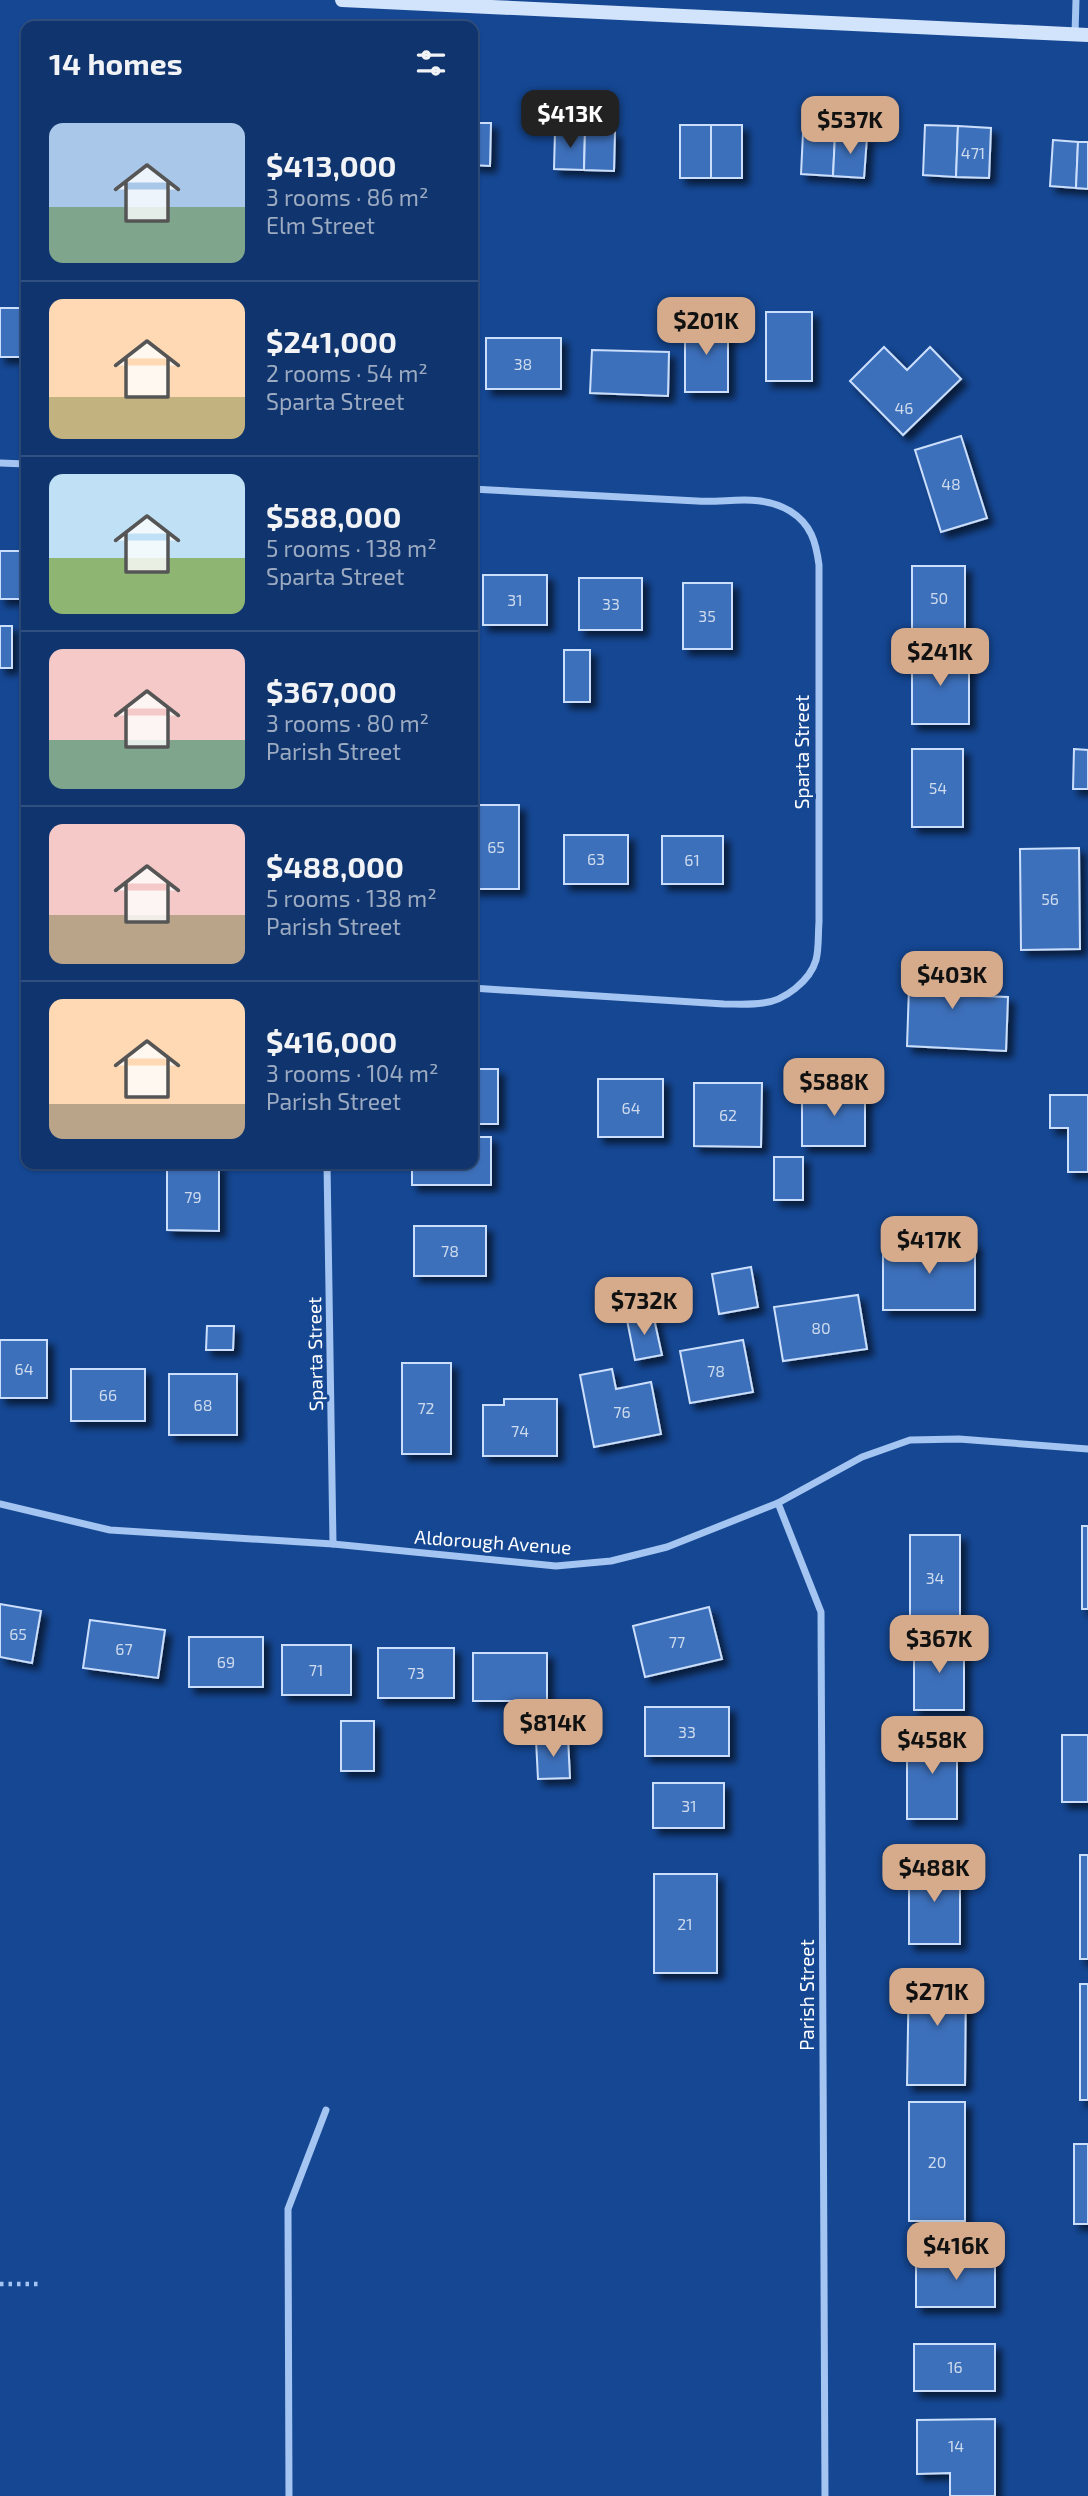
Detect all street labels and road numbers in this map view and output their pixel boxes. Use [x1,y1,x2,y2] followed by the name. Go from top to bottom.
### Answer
[790,695,813,809] street label: Sparta Street
[302,1297,327,1411] street label: Sparta Street
[414,1525,572,1558] street label: Aldorough Avenue
[795,1939,818,2051] street label: Parish Street

